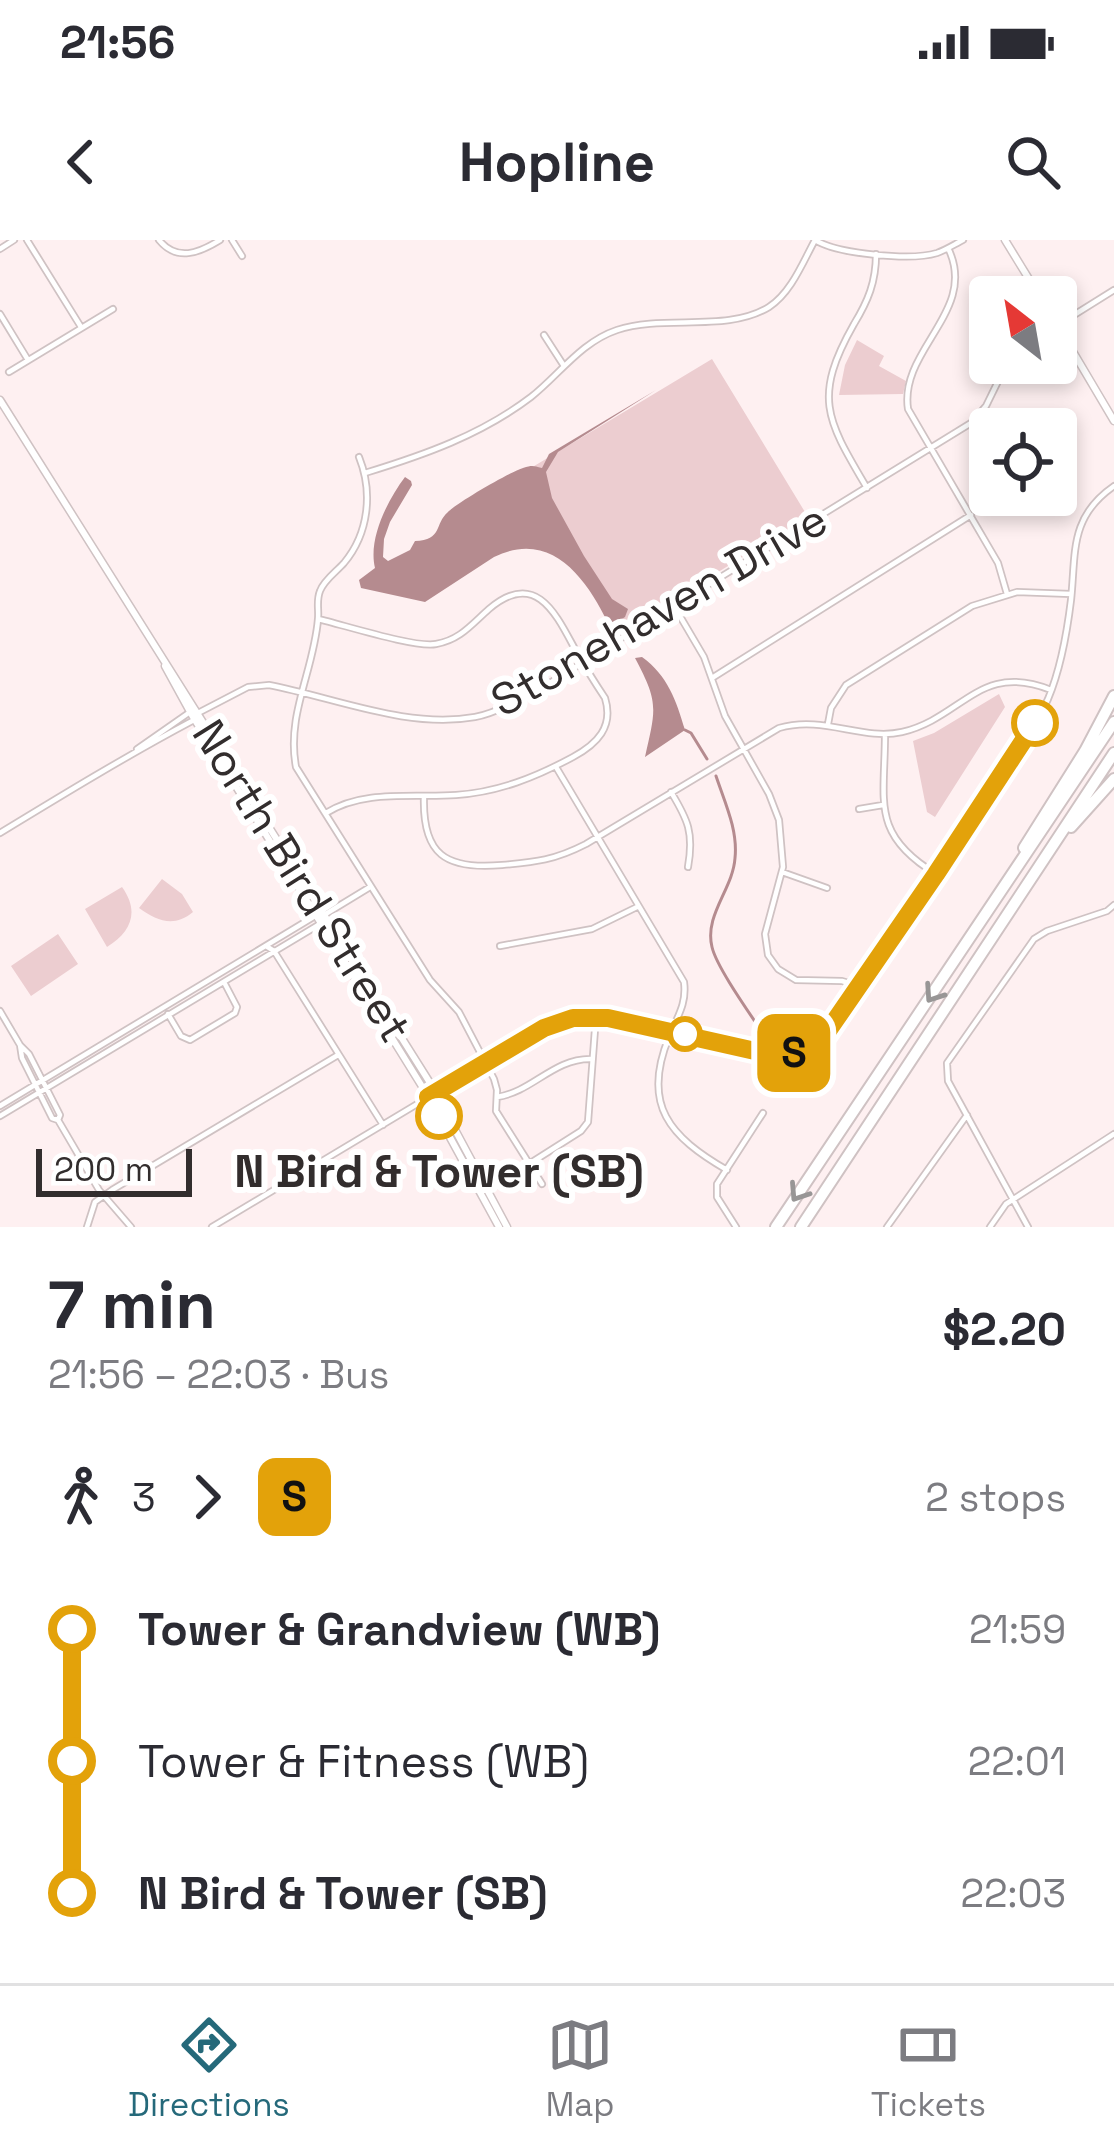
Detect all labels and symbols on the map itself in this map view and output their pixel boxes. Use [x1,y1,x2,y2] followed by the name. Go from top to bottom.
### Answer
[969,276,1077,384] north arrow
[481,491,837,729] street label: Stonehaven Drive
[1013,701,1057,745] unlabelled marker
[180,709,424,1053] street label: North Bird Street
[925,981,947,1003] one-way arrow
[755,1014,833,1092] line badge: S
[669,1018,701,1050] unlabelled marker
[417,1094,461,1138] marker: N Bird & Tower (SB)
[36,1143,192,1196] scale bar
[234,1143,644,1200] place label: N Bird & Tower (SB)
[791,1179,813,1201] one-way arrow

